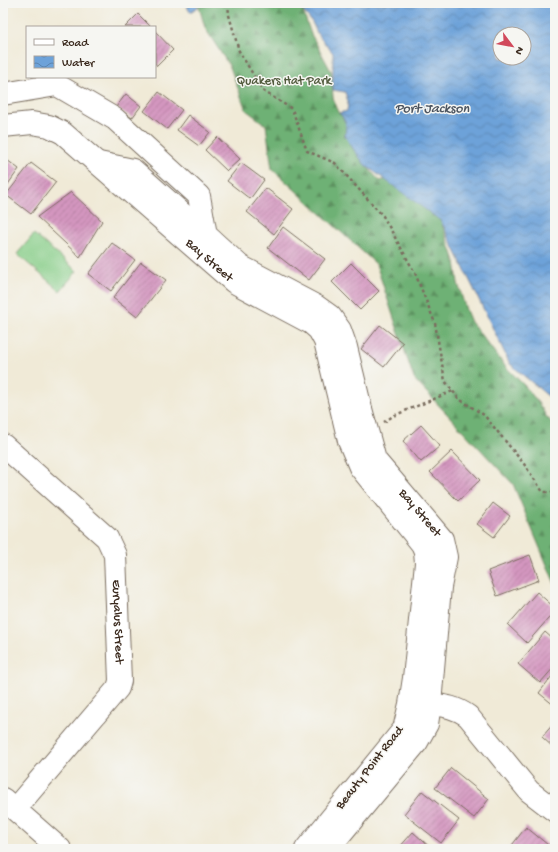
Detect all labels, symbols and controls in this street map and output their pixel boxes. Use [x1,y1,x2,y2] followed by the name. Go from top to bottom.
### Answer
[26,26,156,78] legend
[492,26,532,66] north arrow
[62,37,89,51] text: Road
[512,44,526,56] text: N
[62,57,96,71] text: Water
[237,74,333,89] park label: Quakers Hat Park
[395,101,469,118] water label: Port Jackson
[182,235,237,286] street label: Bay Street
[395,485,446,541] street label: Bay Street
[108,579,127,666] street label: Euryalus Street
[332,722,408,813] street label: Beauty Point Road

